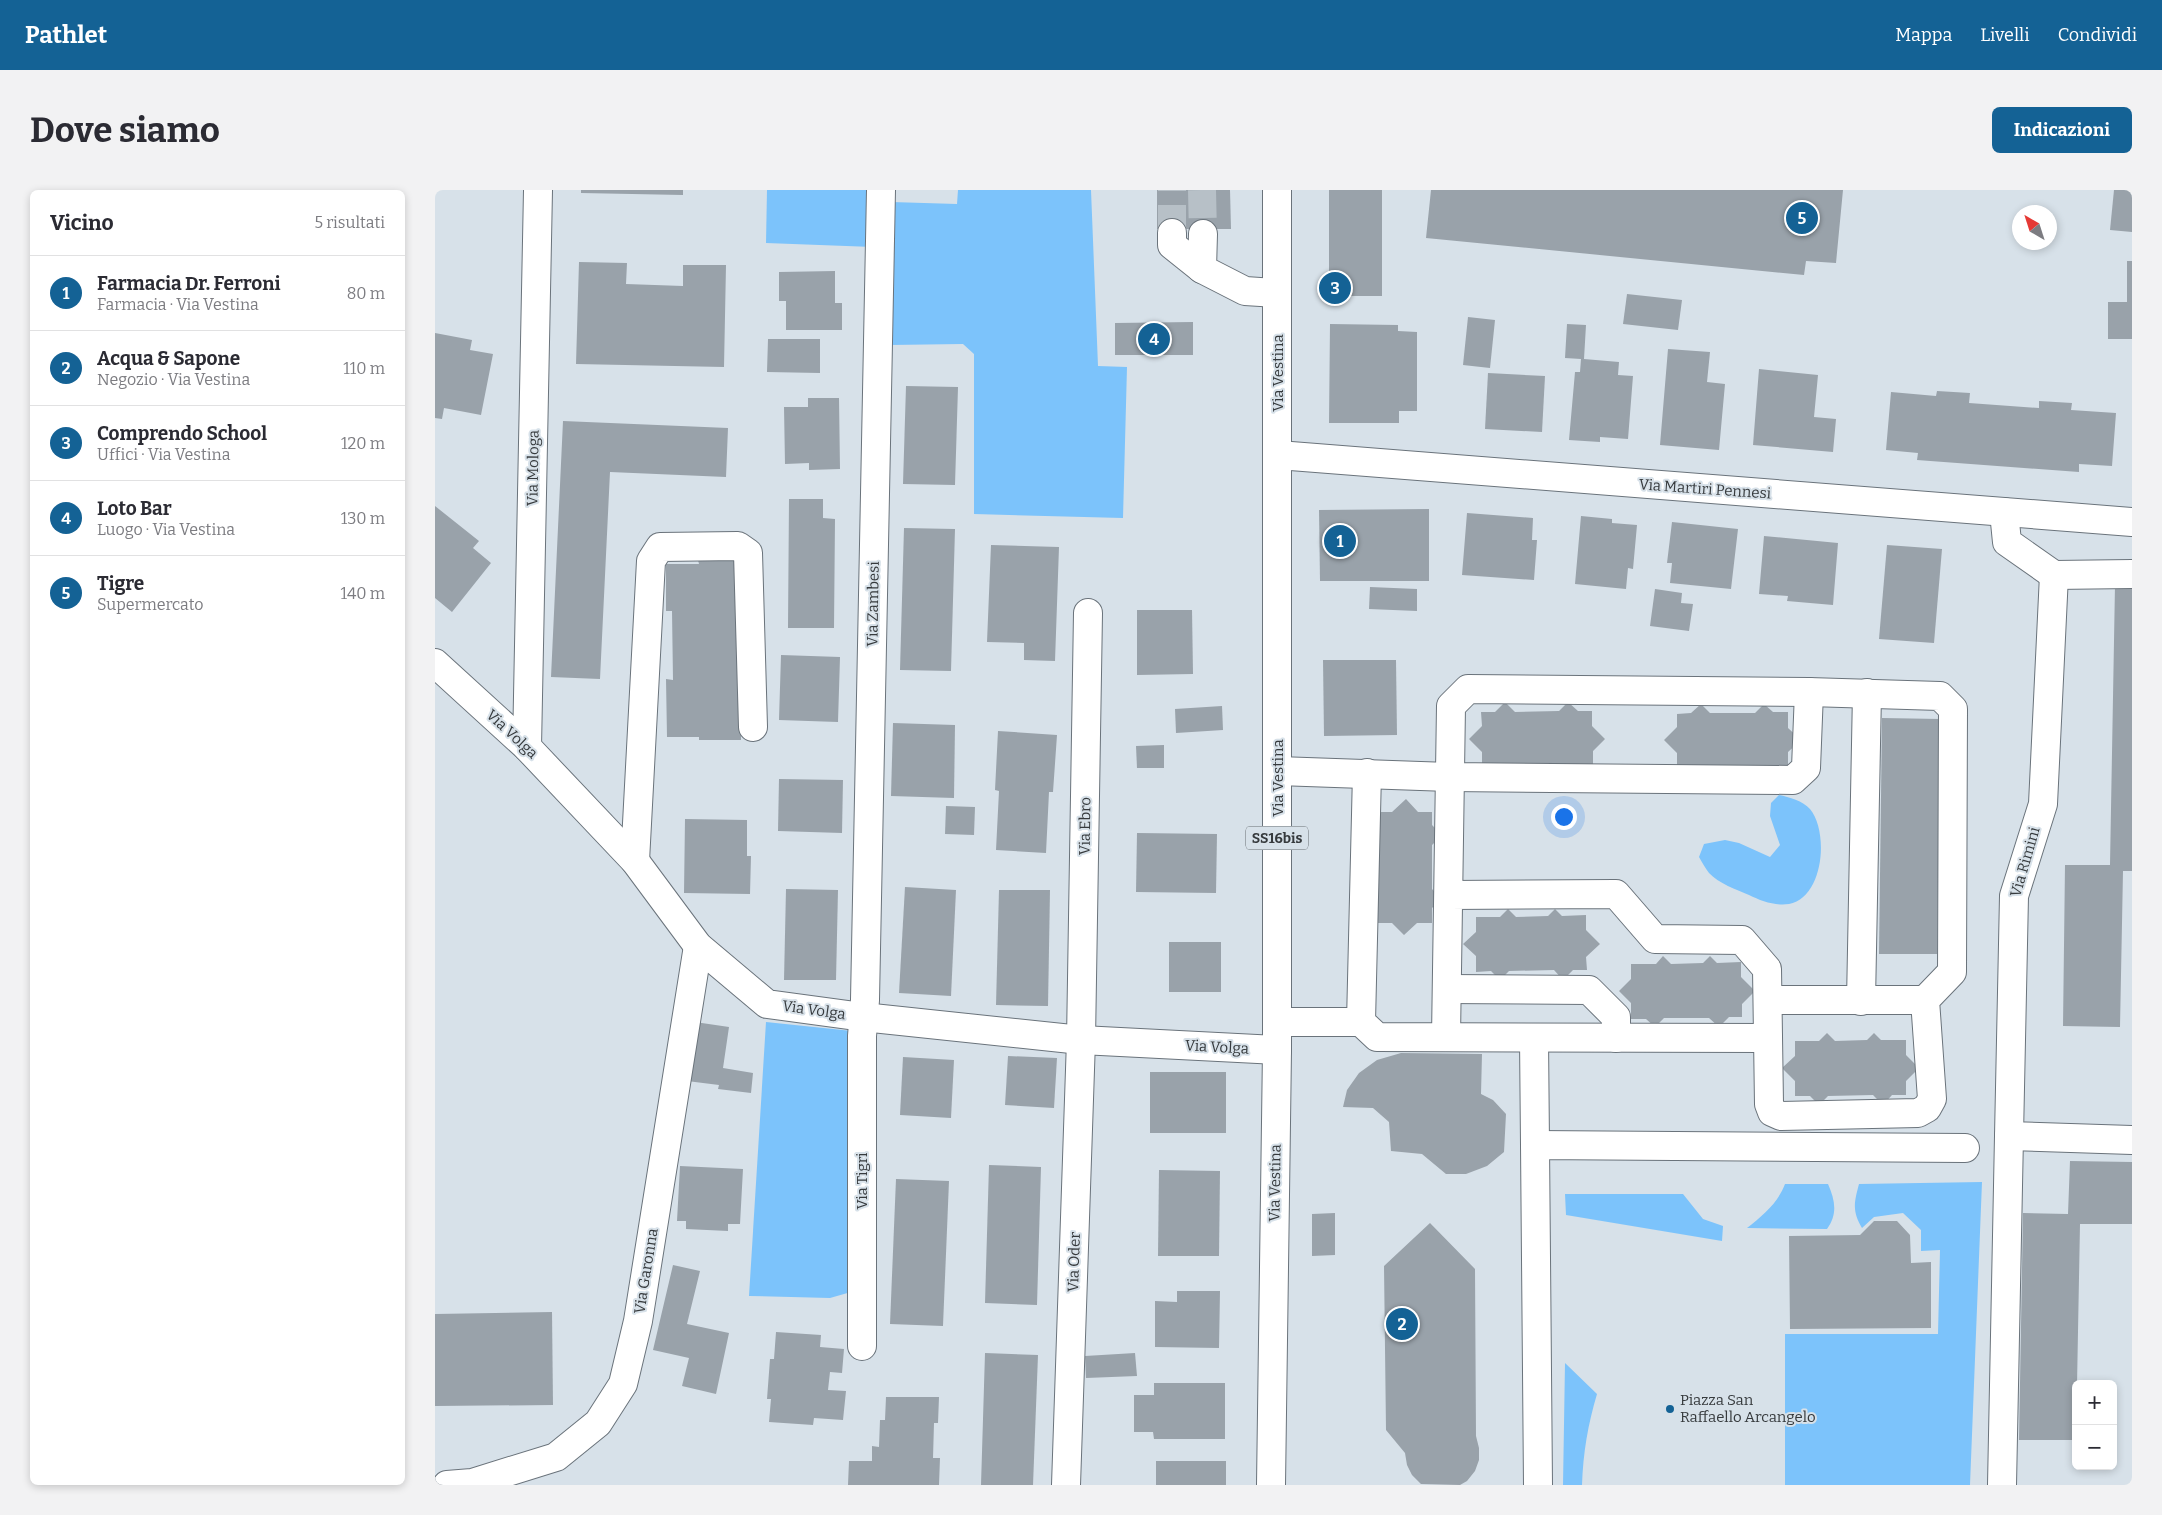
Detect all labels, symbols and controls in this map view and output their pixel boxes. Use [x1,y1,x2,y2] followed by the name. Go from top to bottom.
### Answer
[25,21,107,49] text: Pathlet
[1895,24,1952,46] text: Mappa
[1980,24,2030,46] text: Livelli
[2058,24,2137,46] text: Condividi
[1992,107,2132,153] button: Indicazioni
[30,109,220,151] text: Dove siamo
[1786,199,1818,237] pin: 5
[2012,205,2057,250] north arrow
[50,210,114,236] text: Vicino
[315,213,385,232] text: 5 risultati
[1319,269,1351,307] pin: 3
[97,272,281,295] text: Farmacia Dr. Ferroni
[63,284,69,303] text: 1
[347,284,385,303] text: 80 m
[97,295,259,314] text: Farmacia · Via Vestina
[1138,320,1170,358] pin: 4
[1269,334,1287,412] street label: Via Vestina
[97,347,240,370] text: Acqua & Sapone
[61,359,71,378] text: 2
[343,359,385,378] text: 110 m
[97,370,250,389] text: Negozio · Via Vestina
[97,422,267,445] text: Comprendo School
[523,430,543,506] street label: Via Mologa
[61,434,71,453] text: 3
[341,434,385,453] text: 120 m
[97,445,230,464] text: Uffici · Via Vestina
[1638,475,1772,503] street label: Via Martiri Pennesi
[97,497,172,520] text: Loto Bar
[61,509,71,528] text: 4
[341,509,385,528] text: 130 m
[97,520,235,539] text: Luogo · Via Vestina
[1324,522,1356,560] pin: 1
[863,561,883,647] street label: Via Zambesi
[97,572,144,595] text: Tigre
[62,584,70,603] text: 5
[340,584,385,603] text: 140 m
[97,595,204,614] text: Supermercato
[483,706,541,762] street label: Via Volga
[1269,739,1287,817] street label: Via Vestina
[1075,797,1095,855] street label: Via Ebro
[1551,804,1577,830] your location
[2006,824,2044,899] street label: Via Rimini
[1246,826,1308,850] road number: SS16bis
[781,997,847,1023] street label: Via Volga
[1185,1036,1249,1058] street label: Via Volga
[1265,1144,1285,1222] street label: Via Vestina
[853,1152,871,1210] street label: Via Tigri
[630,1227,662,1315] street label: Via Garonna
[1064,1231,1084,1292] street label: Via Oder
[1386,1305,1418,1343] pin: 2
[2072,1380,2117,1470] map controls
[2072,1380,2117,1425] button: +
[1680,1391,1816,1426] place label: Piazza San Raffaello Arcangelo
[1664,1403,1676,1415] marker: Piazza San Raffaello Arcangelo
[2072,1425,2117,1470] button: −

